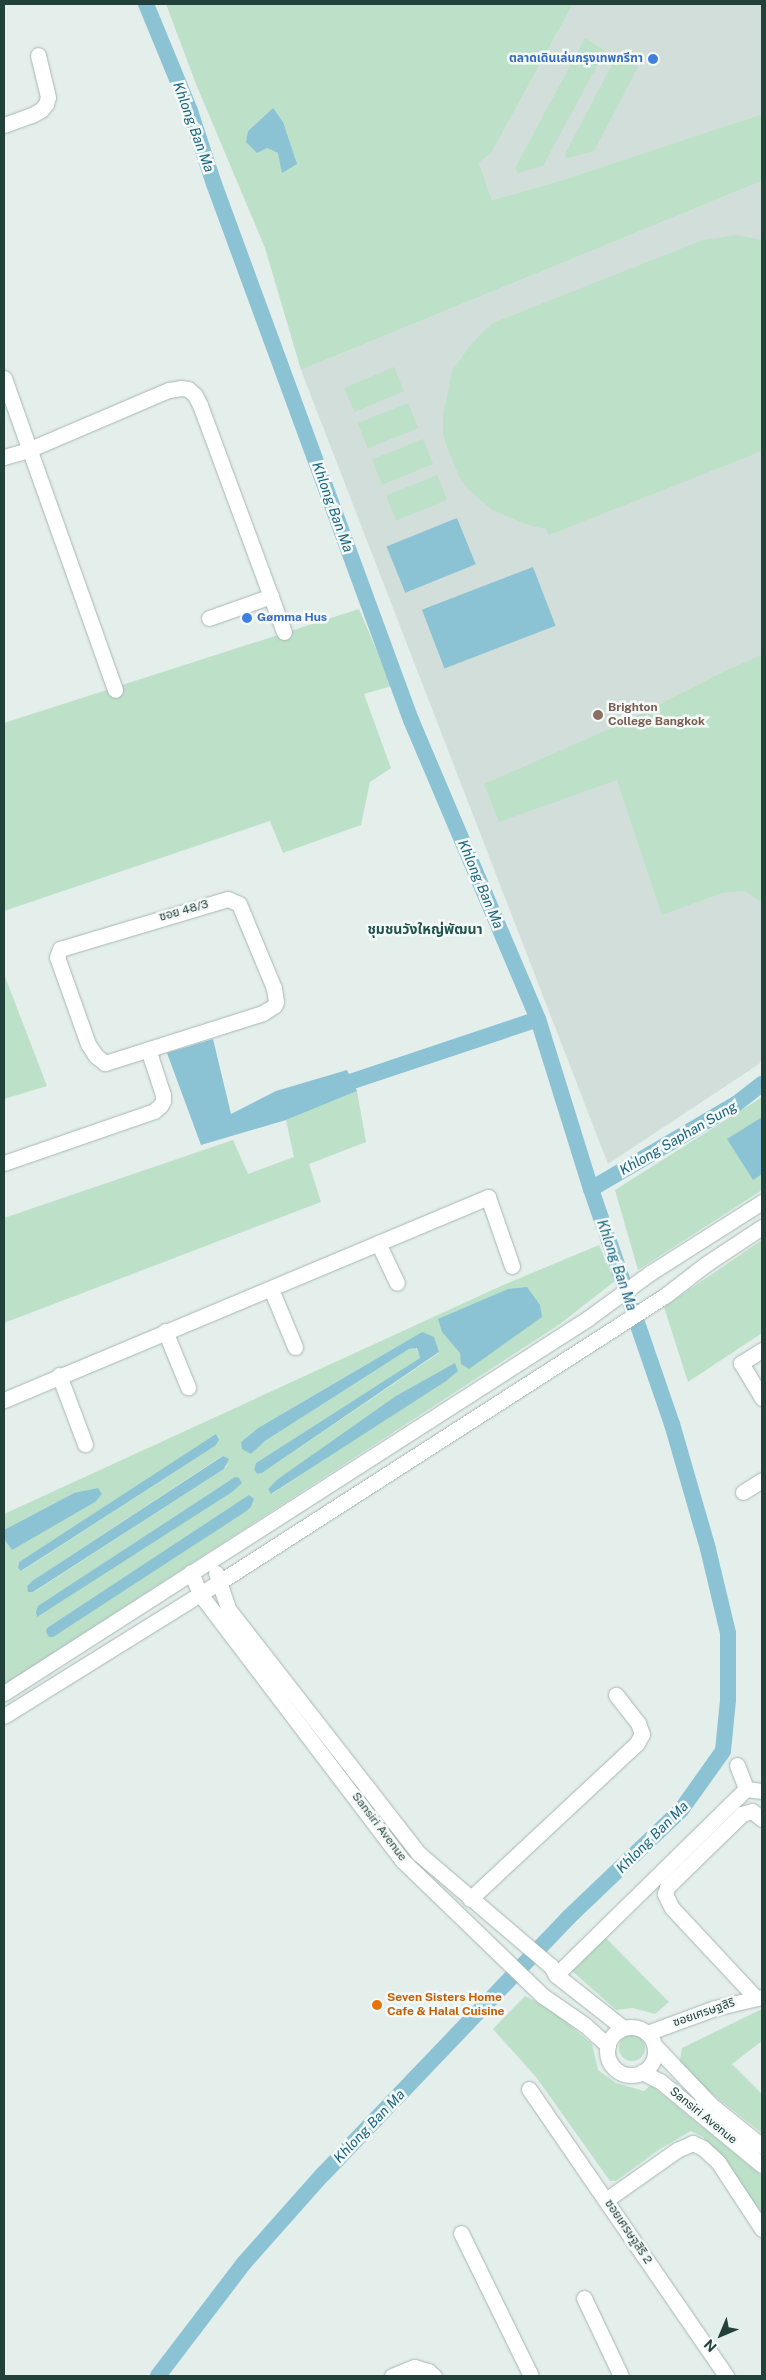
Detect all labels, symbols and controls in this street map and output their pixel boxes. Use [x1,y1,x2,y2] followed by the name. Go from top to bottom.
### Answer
[509,52,643,66] place label: ตลาดเดินเล่นกรุงเทพกรีฑา
[647,53,659,65] marker: ตลาดเดินเล่นกรุงเทพกรีฑา
[170,79,218,175] water label: Khlong Ban Ma
[309,459,357,555] water label: Khlong Ban Ma
[257,611,327,625] place label: Gømma Hus
[241,612,253,624] marker: Gømma Hus
[608,701,705,729] place label: Brighton College Bangkok
[592,709,604,721] marker: Brighton College Bangkok
[455,837,507,931] water label: Khlong Ban Ma
[158,897,210,925] street label: ซอย 48/3
[367,921,483,937] district label: ชุมชนวังใหญ่พัฒนา
[616,1098,740,1178] water label: Khlong Saphan Sung
[594,1217,640,1313] water label: Khlong Ban Ma
[348,1790,410,1864] street label: Sansiri Avenue
[612,1797,692,1877] water label: Khlong Ban Ma
[387,1991,505,2019] place label: Seven Sisters Home Cafe & Halal Cuisine
[671,1996,737,2030] street label: ซอยเศรษฐสิริ
[371,1999,383,2011] marker: Seven Sisters Home Cafe & Halal Cuisine
[666,2084,740,2148] street label: Sansiri Avenue
[330,2086,408,2166] water label: Khlong Ban Ma
[601,2197,655,2267] street label: ซอยเศรษฐสิริ 2
[696,2310,746,2360] north arrow
[701,2336,720,2355] text: N

